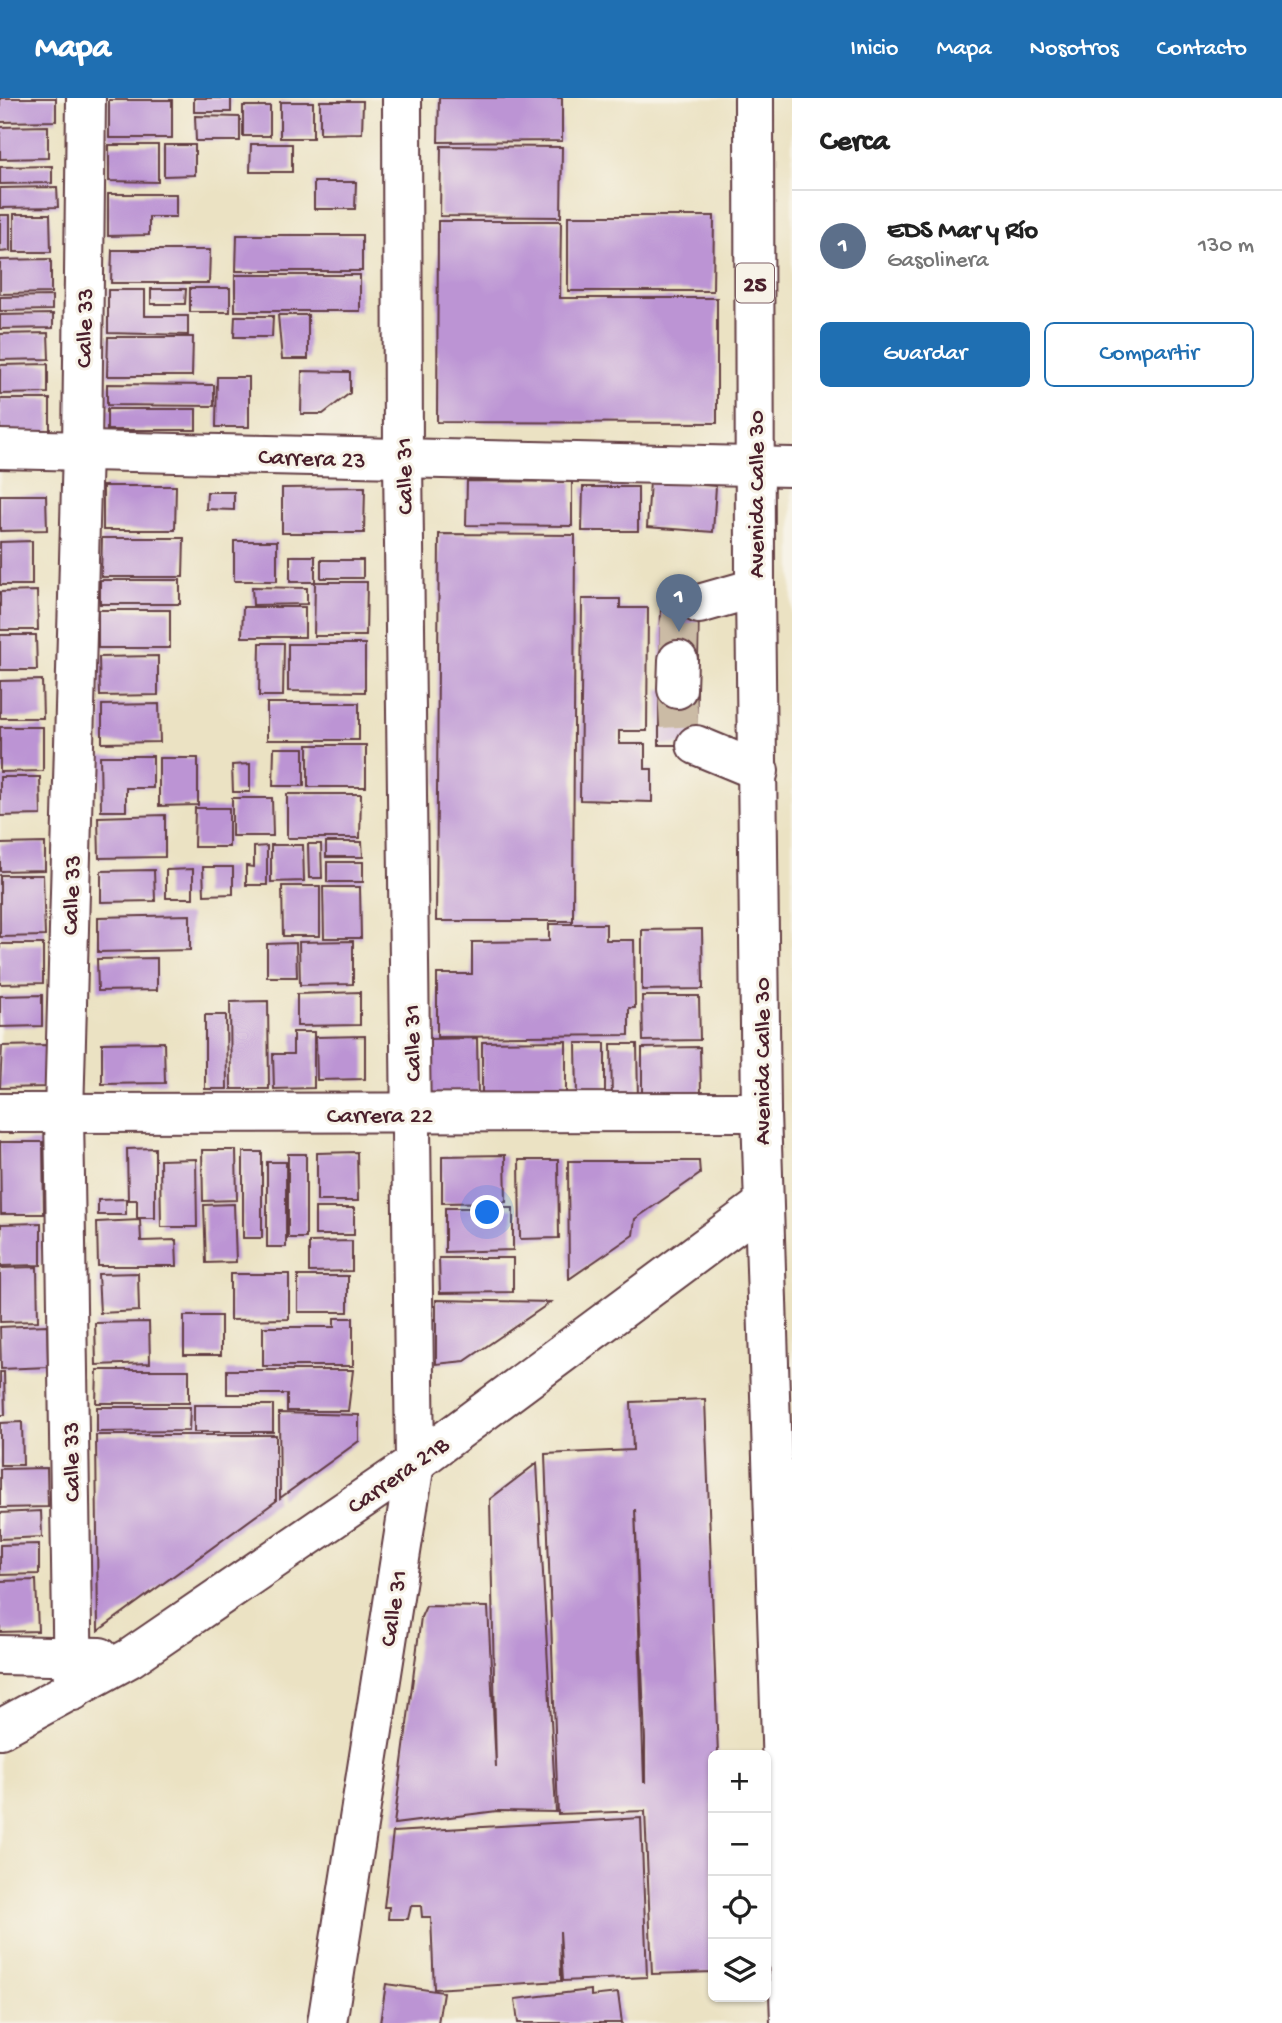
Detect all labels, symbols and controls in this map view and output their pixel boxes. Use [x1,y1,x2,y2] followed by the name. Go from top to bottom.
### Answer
[35,30,111,68] text: Mapa
[850,35,898,64] text: Inicio
[936,35,992,64] text: Mapa
[1030,35,1119,64] text: Nosotros
[1157,35,1247,64] text: Contacto
[820,126,889,161] text: Cerca
[887,217,1038,248] text: EDS Mar y Río
[838,233,848,260] text: 1
[1198,233,1254,260] text: 130 m
[887,248,988,275] text: Gasolinera
[736,264,774,302] road number: 25
[71,288,102,368] street label: Calle 33
[820,322,1030,387] button: Guardar
[1044,322,1254,387] button: Compartir
[744,410,773,578] street label: Avenida Calle 30
[391,437,422,515] street label: Calle 31
[258,444,366,477] street label: Carrera 23
[656,574,702,632] pin: 1
[58,855,89,936] street label: Calle 33
[750,977,779,1145] street label: Avenida Calle 30
[399,1004,430,1082] street label: Calle 31
[327,1103,434,1132] street label: Carrera 22
[470,1195,504,1229] your location
[58,1422,89,1502] street label: Calle 33
[343,1431,456,1522] street label: Carrera 21B
[375,1568,416,1649] street label: Calle 31
[708,1750,771,2002] map controls
[708,1750,771,1813] button: +
[708,1813,771,1876] button: −
[708,1876,771,1939] button: locate
[708,1939,771,2002] button: layers

